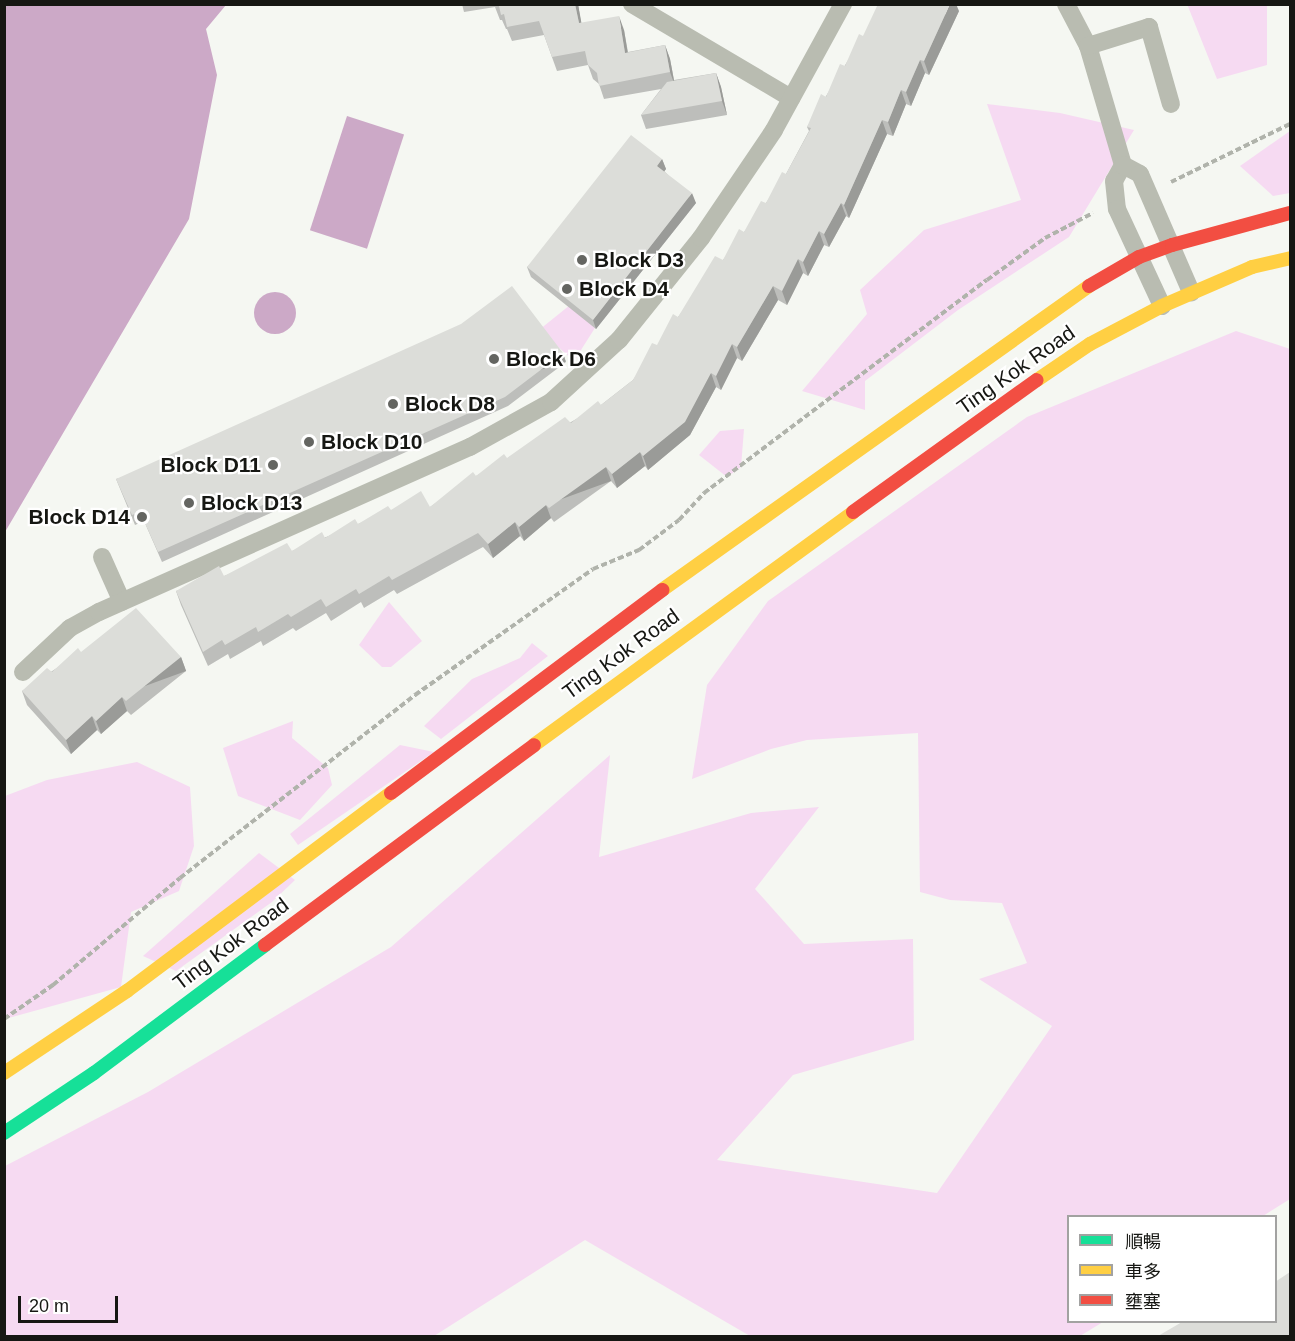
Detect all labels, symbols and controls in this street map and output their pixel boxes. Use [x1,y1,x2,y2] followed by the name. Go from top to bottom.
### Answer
[594,247,684,273] place label: Block D3
[575,253,589,267] marker: Block D3
[579,276,669,302] place label: Block D4
[560,282,574,296] marker: Block D4
[952,320,1080,420] street label: Ting Kok Road
[506,346,596,372] place label: Block D6
[487,352,501,366] marker: Block D6
[405,391,495,417] place label: Block D8
[386,397,400,411] marker: Block D8
[321,429,423,455] place label: Block D10
[302,435,316,449] marker: Block D10
[161,452,261,478] place label: Block D11
[266,458,280,472] marker: Block D11
[201,490,303,516] place label: Block D13
[182,496,196,510] marker: Block D13
[28,504,130,530] place label: Block D14
[135,510,149,524] marker: Block D14
[558,603,684,705] street label: Ting Kok Road
[168,892,294,996] street label: Ting Kok Road
[1067,1215,1277,1323] legend
[1125,1232,1161,1252] text: 順暢
[1125,1262,1161,1282] text: 車多
[21,1284,122,1322] scale bar
[1125,1292,1161,1312] text: 壅塞
[29,1296,69,1316] text: 20 m

